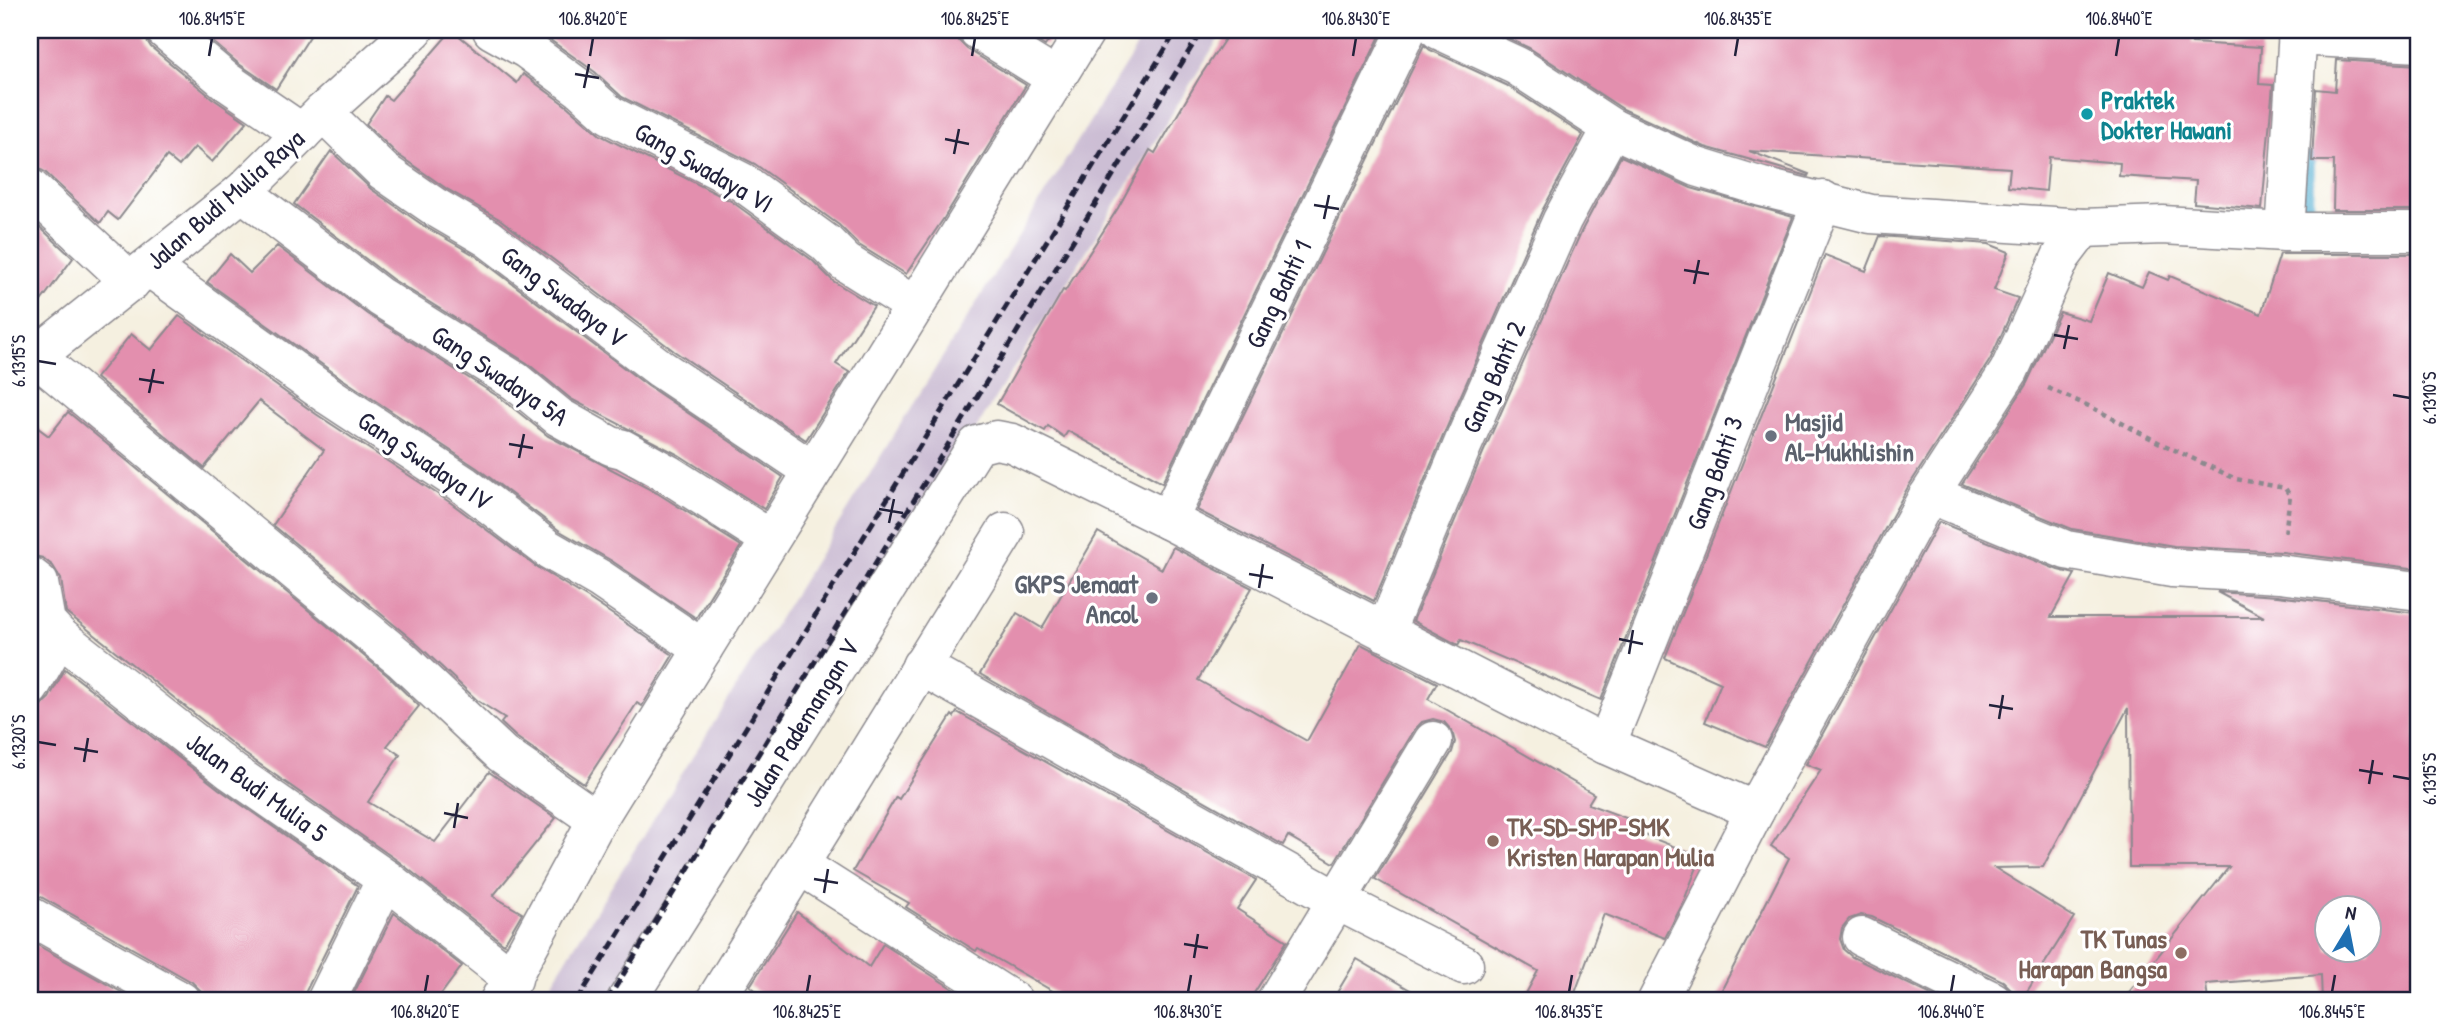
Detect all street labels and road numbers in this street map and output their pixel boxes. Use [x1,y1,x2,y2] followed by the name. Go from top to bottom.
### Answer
[628,113,780,221] street label: Gang Swadaya VI
[139,121,311,277] street label: Jalan Budi Mulia Raya
[1237,234,1319,354] street label: Gang Bahti 1
[494,237,634,355] street label: Gang Swadaya V
[1453,315,1533,439] street label: Gang Bahti 2
[425,317,575,434] street label: Gang Swadaya 5A
[351,402,499,518] street label: Gang Swadaya IV
[1677,411,1751,535] street label: Gang Bahti 3
[735,632,867,814] street label: Jalan Pademangan V
[180,724,334,850] street label: Jalan Budi Mulia 5

